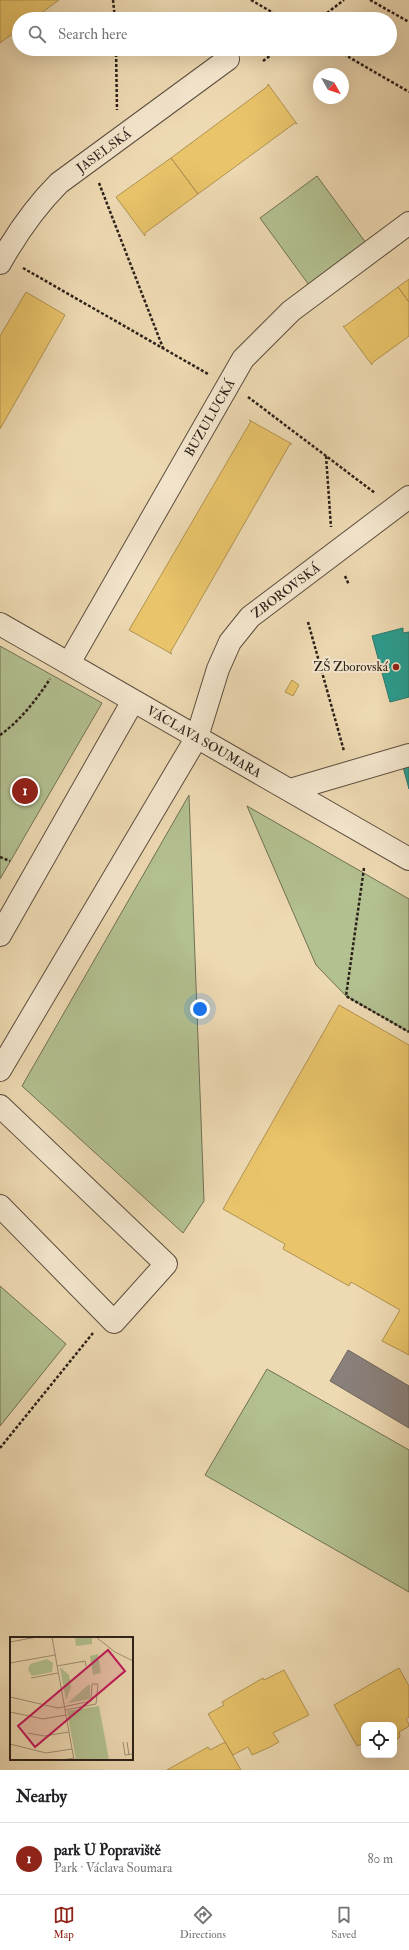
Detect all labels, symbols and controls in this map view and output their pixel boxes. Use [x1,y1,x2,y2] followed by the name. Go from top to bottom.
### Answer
[12,12,397,56] search box
[26,23,48,45] icon: search
[58,25,127,44] text: Search here
[313,68,349,104] north arrow
[72,124,135,177] street label: JASELSKÁ
[180,375,239,460] street label: BUZULUCKÁ
[248,559,324,622] street label: ZBOROVSKÁ
[313,657,389,675] place label: ZŠ Zborovská
[391,662,401,672] marker: ZŠ Zborovská
[144,702,265,782] street label: VÁCLAVA SOUMARA
[12,776,38,806] pin: 1
[190,999,210,1019] your location
[10,1637,133,1760] inset map
[361,1722,397,1758] map controls
[361,1722,397,1758] button: locate
[16,1786,67,1807] text: Nearby
[54,1841,161,1860] text: park U Popraviště
[27,1851,31,1867] text: 1
[367,1851,393,1867] text: 80 m
[54,1860,172,1876] text: Park · Václava Soumara
[53,1904,75,1941] tab: Map
[180,1904,226,1941] tab: Directions
[331,1904,356,1941] tab: Saved

